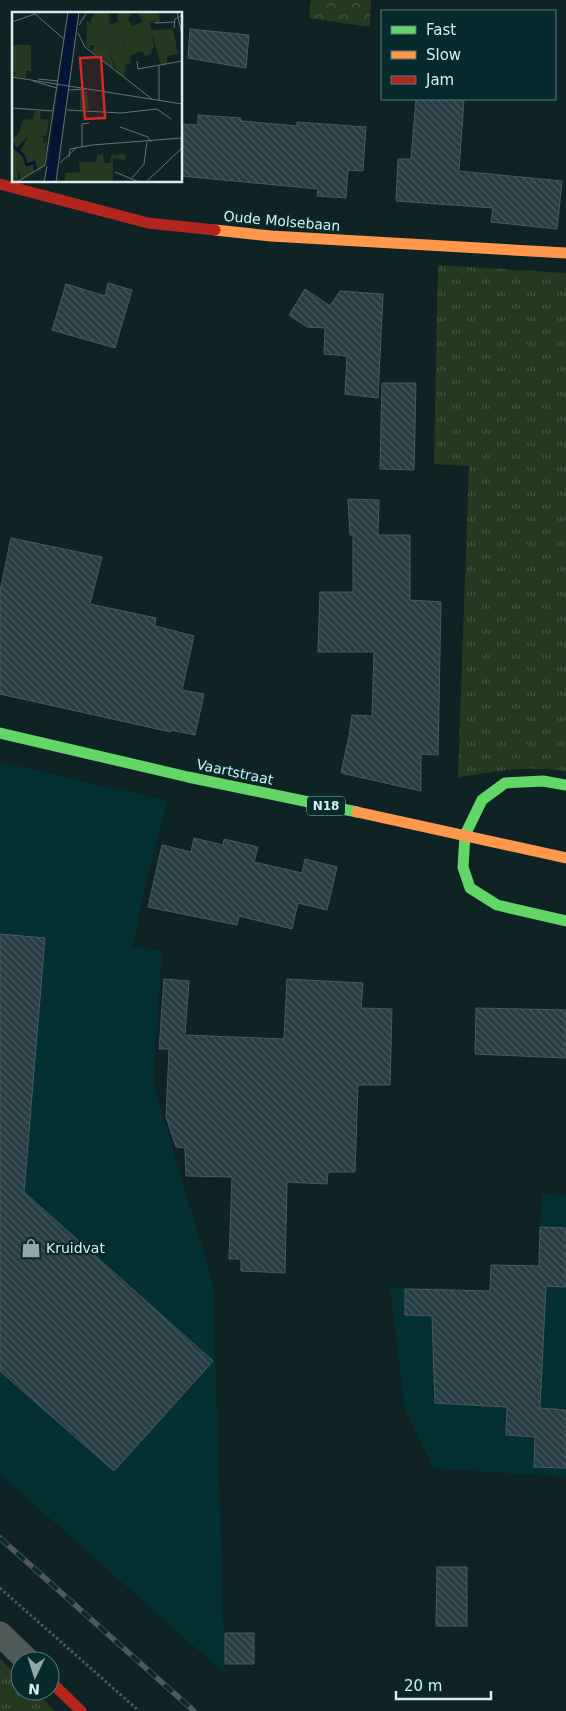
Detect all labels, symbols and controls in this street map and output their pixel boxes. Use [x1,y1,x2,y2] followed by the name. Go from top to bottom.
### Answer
[381,10,556,100] legend
[12,12,182,182] inset map
[426,21,456,39] text: Fast
[426,46,461,64] text: Slow
[425,71,454,89] text: Jam
[223,208,341,234] street label: Oude Molsebaan
[195,756,275,788] street label: Vaartstraat
[307,796,345,816] road number: N18
[20,1237,42,1259] shop icon: Kruidvat
[46,1240,105,1256] place label: Kruidvat
[10,1651,60,1701] north arrow
[396,1668,491,1700] scale bar
[404,1677,442,1695] text: 20 m
[28,1681,40,1697] text: N

